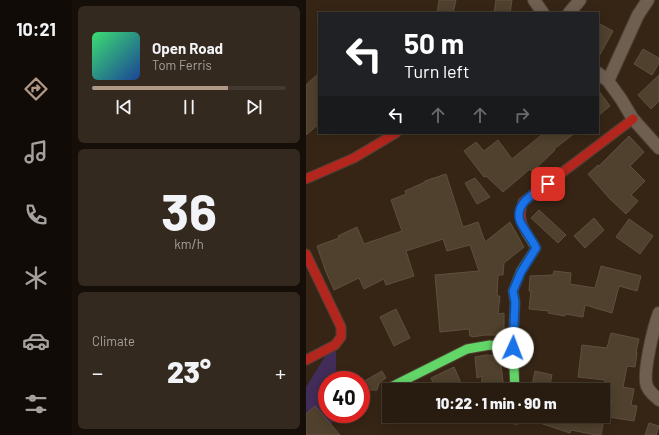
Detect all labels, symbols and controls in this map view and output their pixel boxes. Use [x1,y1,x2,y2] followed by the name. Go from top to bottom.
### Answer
[16,18,56,40] text: 10:21
[404,26,464,60] text: 50 m
[338,28,390,80] icon: left
[152,39,223,57] text: Open Road
[152,57,212,73] text: Tom Ferris
[404,60,470,82] text: Turn left
[22,75,50,103] icon: directions
[113,96,135,118] icon: previous
[178,96,200,118] icon: pause
[243,96,265,118] icon: next
[385,104,407,126] icon: left
[427,104,449,126] icon: ahead
[469,104,491,126] icon: ahead
[511,104,533,126] icon: right
[22,138,50,166] icon: music
[531,167,565,201] pin
[537,173,559,195] icon: arrive
[161,179,217,241] text: 36
[22,201,50,229] icon: phone
[174,236,204,252] text: km/h
[22,264,50,292] icon: climate
[22,327,50,355] icon: car
[492,327,534,369] position arrow
[92,333,135,349] text: Climate
[167,353,211,389] text: 23°
[92,359,103,385] text: −
[275,359,286,385] text: +
[318,371,370,423] speed limit sign: 40
[22,390,50,418] icon: filters
[435,394,557,412] text: 10:22 · 1 min · 90 m

